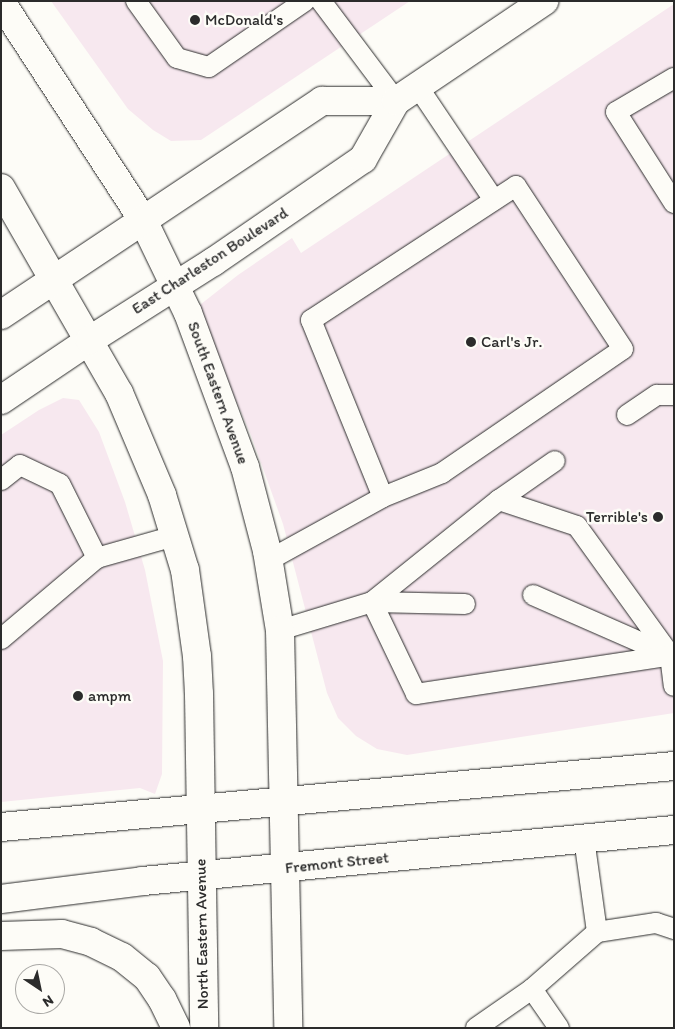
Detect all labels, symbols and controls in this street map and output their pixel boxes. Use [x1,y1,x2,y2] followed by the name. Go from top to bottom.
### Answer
[205,10,283,30] place label: McDonald's
[189,14,201,26] marker: McDonald's
[128,203,292,319] street label: East Charleston Boulevard
[183,319,253,467] street label: South Eastern Avenue
[481,332,542,352] place label: Carl's Jr.
[465,336,477,348] marker: Carl's Jr.
[586,507,648,527] place label: Terrible's
[652,511,664,523] marker: Terrible's
[88,686,131,706] place label: ampm
[72,690,84,702] marker: ampm
[284,848,390,878] street label: Fremont Street
[191,859,213,1009] street label: North Eastern Avenue
[15,964,65,1014] north arrow
[39,991,57,1011] text: N

